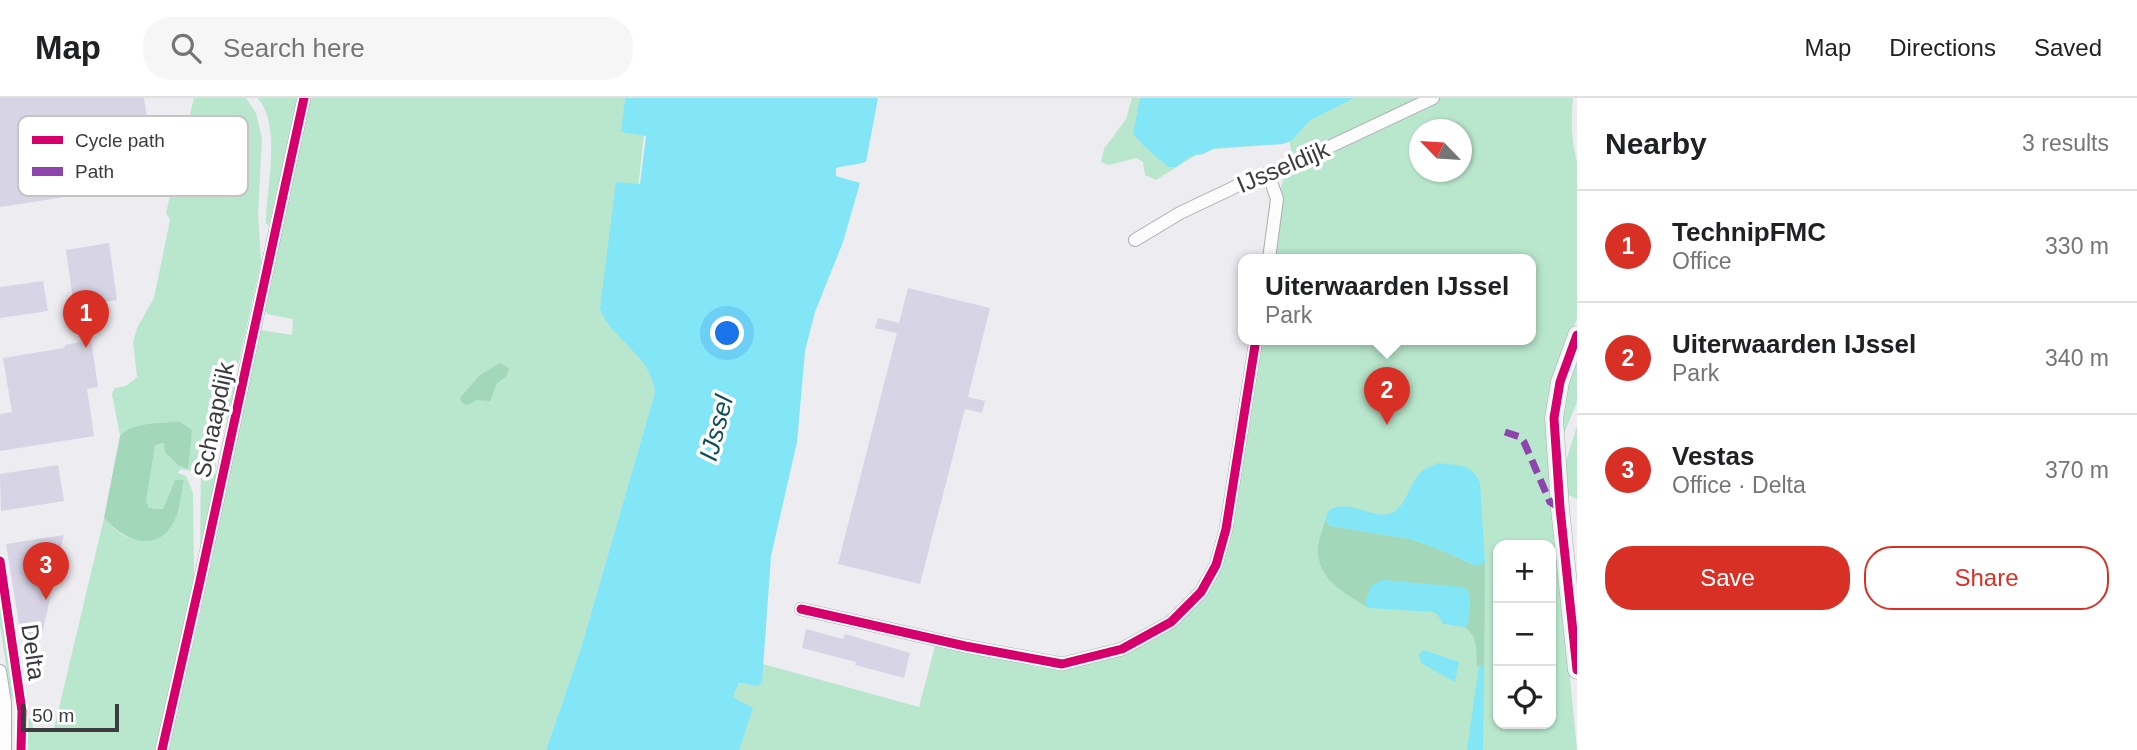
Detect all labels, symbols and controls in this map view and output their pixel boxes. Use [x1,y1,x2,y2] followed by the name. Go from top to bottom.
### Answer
[143,17,633,80] search box
[35,29,101,66] text: Map
[167,29,205,67] icon: search
[223,33,365,63] text: Search here
[1805,34,1851,61] text: Map
[1889,34,1996,61] text: Directions
[2034,34,2102,61] text: Saved
[18,116,248,196] legend
[1409,119,1472,182] north arrow
[1605,127,1707,160] text: Nearby
[75,130,165,151] text: Cycle path
[2022,130,2109,156] text: 3 results
[1233,135,1334,198] street label: IJsseldijk
[75,161,114,182] text: Path
[1672,217,1826,247] text: TechnipFMC
[1622,233,1634,259] text: 1
[2045,233,2109,259] text: 330 m
[1672,248,1732,274] text: Office
[1238,254,1536,345] popup
[1265,271,1509,301] text: Uiterwaarden IJssel
[63,290,109,348] pin: 1
[1265,302,1312,328] text: Park
[710,316,744,350] your location
[1672,329,1916,359] text: Uiterwaarden IJssel
[1622,345,1634,371] text: 2
[2045,345,2109,371] text: 340 m
[188,359,239,480] street label: Schaapdijk
[1672,360,1719,386] text: Park
[1364,367,1410,425] pin: 2
[693,391,739,464] water label: IJssel
[1672,441,1754,471] text: Vestas
[1622,457,1634,483] text: 3
[2045,457,2109,483] text: 370 m
[1672,472,1806,498] text: Office · Delta
[1493,540,1556,729] map controls
[1493,540,1556,603] button: +
[23,542,69,600] pin: 3
[1605,546,1850,610] button: Save
[1864,546,2109,610] button: Share
[1493,603,1556,666] button: −
[16,622,51,682] street label: Delta
[1493,666,1556,729] button: locate
[21,701,119,733] scale bar
[32,705,74,726] text: 50 m

